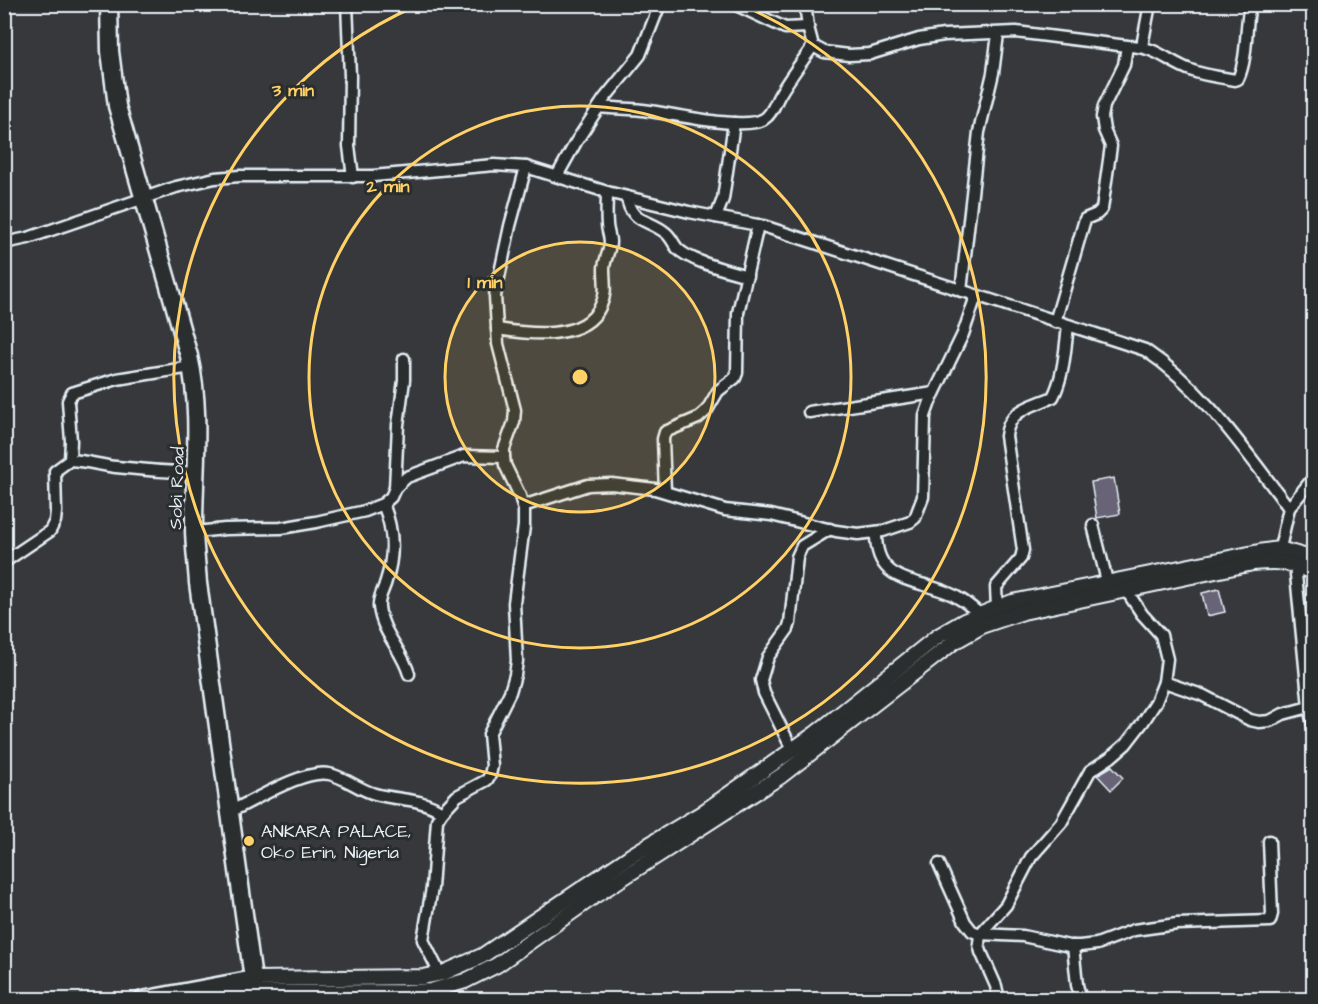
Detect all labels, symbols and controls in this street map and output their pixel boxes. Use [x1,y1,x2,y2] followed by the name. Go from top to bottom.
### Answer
[271,78,314,103] text: 3 min
[365,174,410,199] text: 2 min
[467,270,503,295] text: 1 min
[570,367,590,387] centre of rings
[163,446,191,530] street label: Sobi Road
[261,819,411,866] place label: ANKARA PALACE, Oko Erin, Nigeria
[242,834,256,848] marker: ANKARA PALACE, Oko Erin, Nigeria

